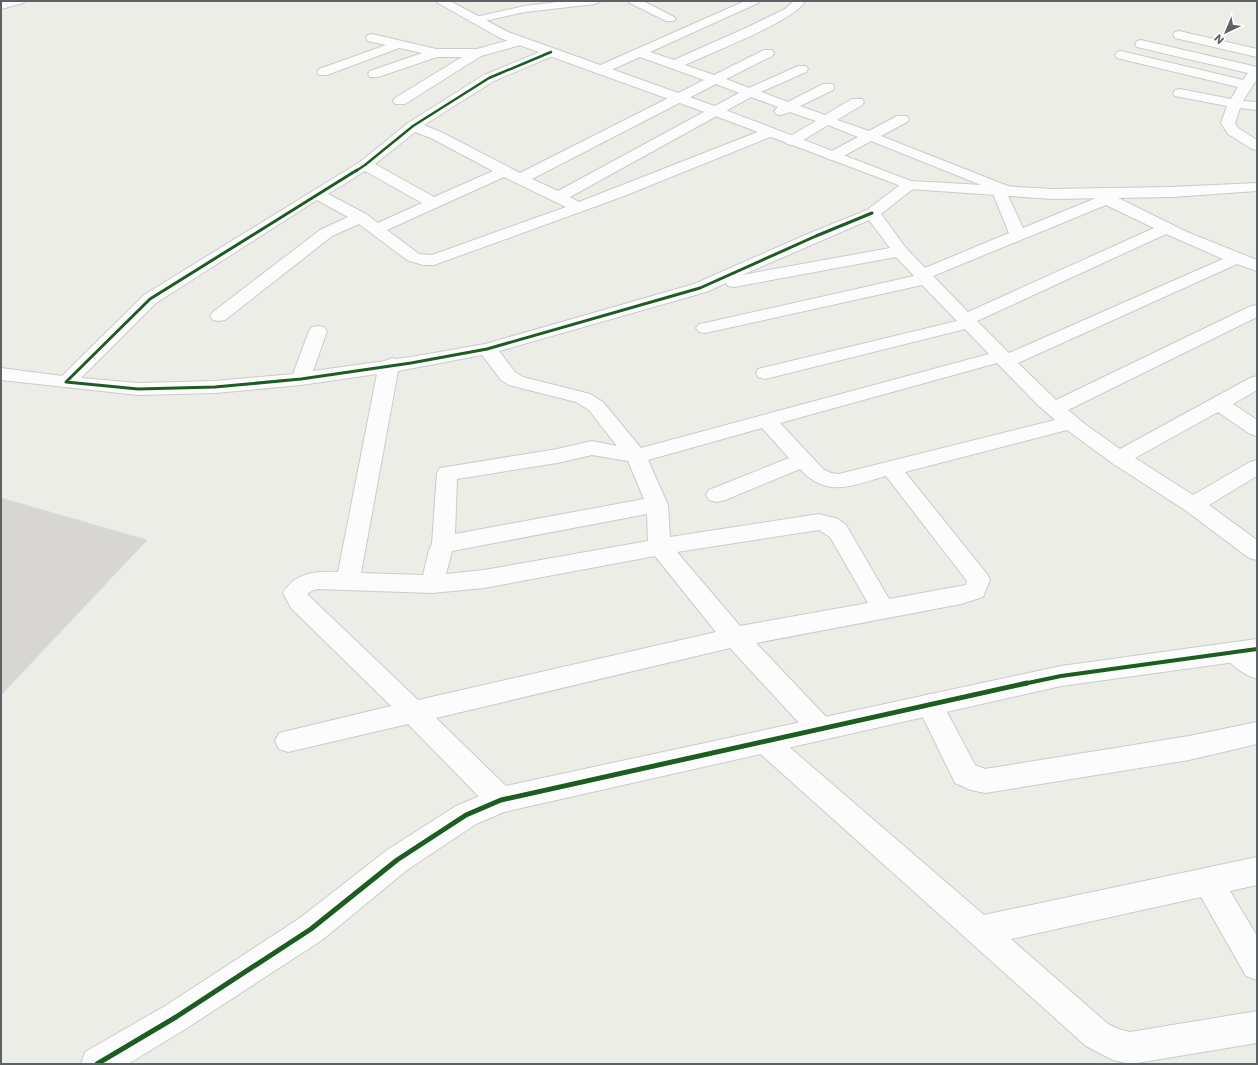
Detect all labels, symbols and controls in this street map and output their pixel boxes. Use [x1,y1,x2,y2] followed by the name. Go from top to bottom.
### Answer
[1206,12,1246,52] north arrow
[1211,31,1228,48] text: N

